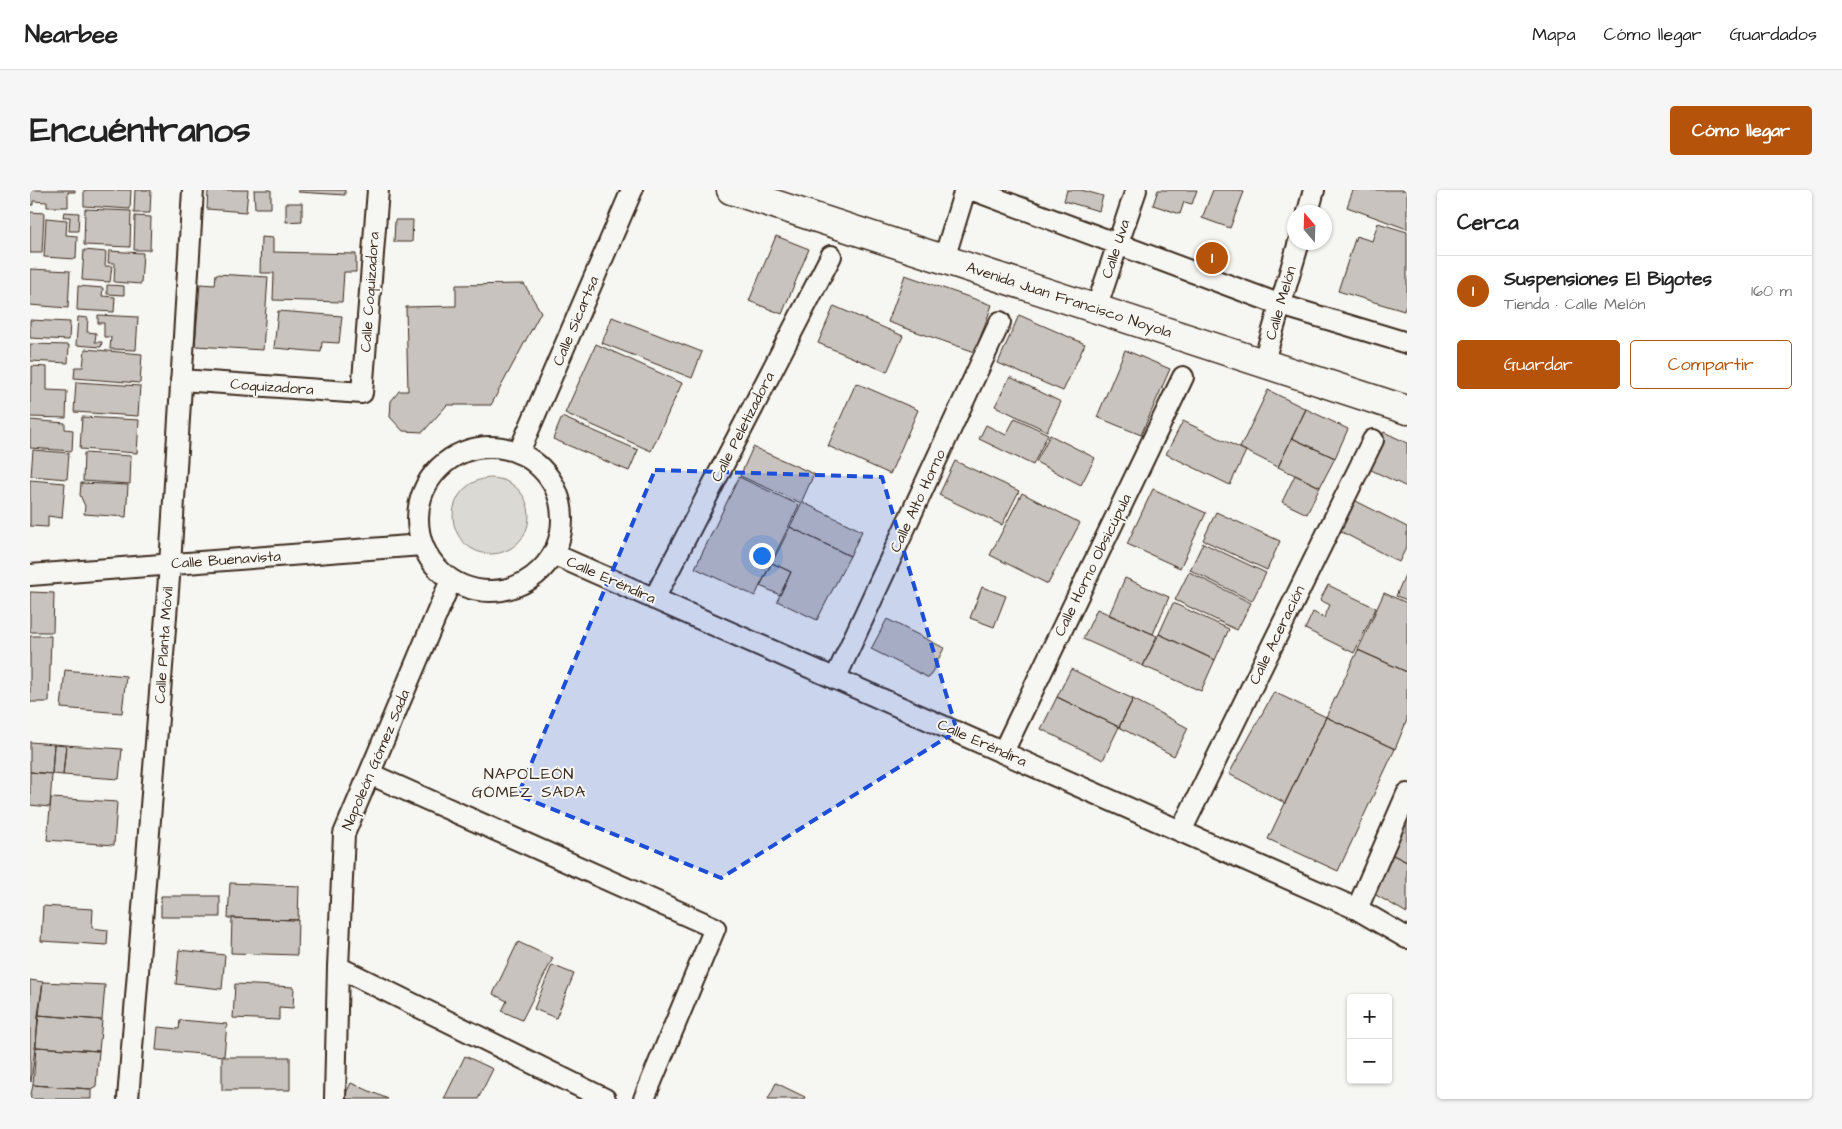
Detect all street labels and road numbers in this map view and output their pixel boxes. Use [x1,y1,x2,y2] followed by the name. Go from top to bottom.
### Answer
[1097,216,1136,281] street label: Calle Uva
[355,231,385,353] street label: Calle Coquizadora
[963,257,1175,344] street label: Avenida Juan Francisco Noyola
[1260,263,1302,342] street label: Calle Melón
[548,273,604,369] street label: Calle Sicartsa
[706,368,780,486] street label: Calle Peletizadora
[229,374,315,400] street label: Coquizadora
[885,446,951,556] street label: Calle Alto Horno
[1049,490,1137,640] street label: Calle Horno Obsicúpula
[170,546,282,574] street label: Calle Buenavista
[563,551,659,609] street label: Calle Eréndira
[1244,581,1310,688] street label: Calle Aceración
[149,586,179,704] street label: Calle Planta Móvil
[337,686,415,834] street label: Napoleón Gómez Sada
[934,714,1030,772] street label: Calle Eréndira

